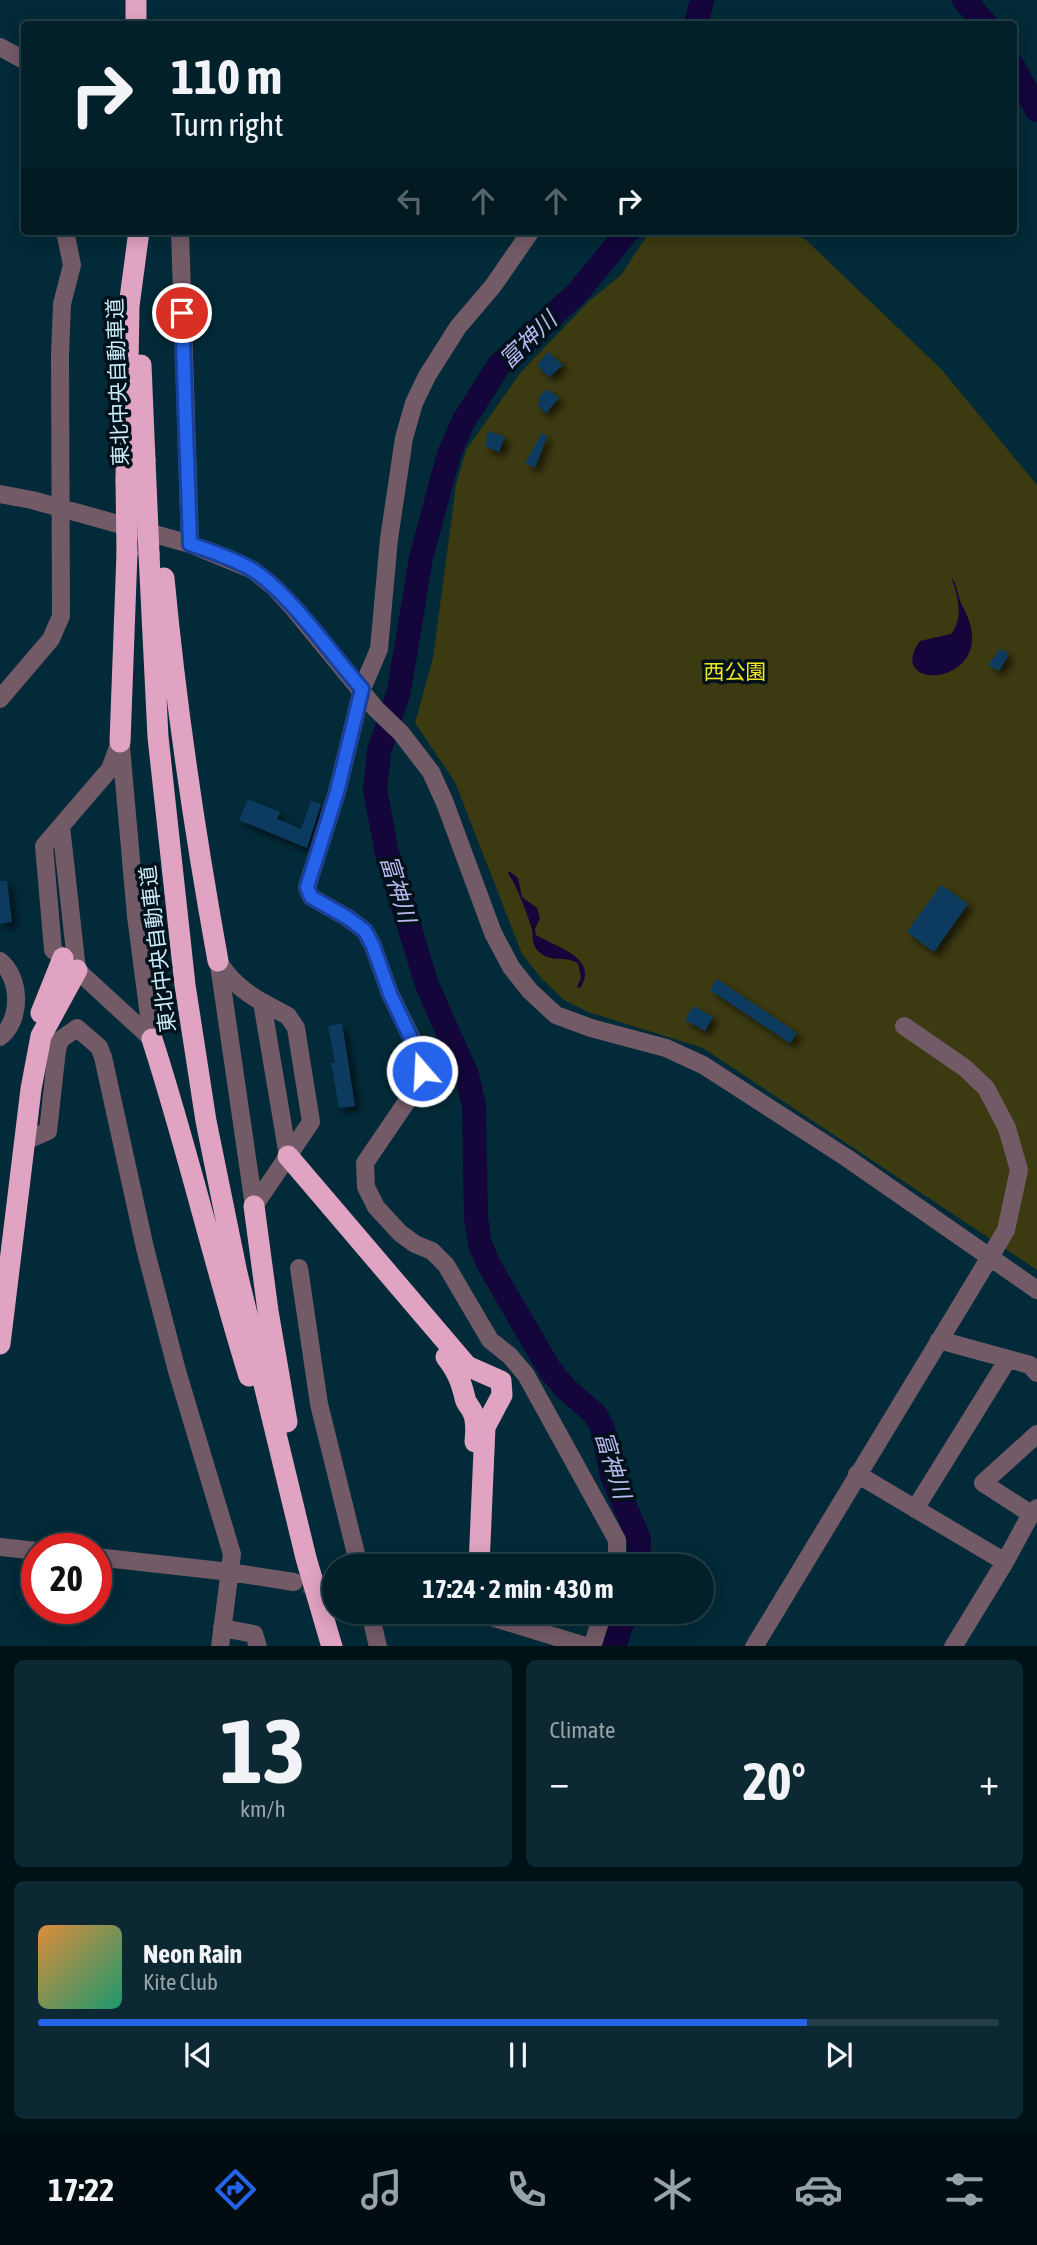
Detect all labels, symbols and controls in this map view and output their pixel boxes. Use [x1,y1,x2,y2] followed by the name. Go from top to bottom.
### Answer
[171,48,282,104] text: 110 m
[56,49,147,140] icon: right
[171,106,284,143] text: Turn right
[391,182,429,220] icon: left
[464,182,502,220] icon: ahead
[537,182,575,220] icon: ahead
[610,182,648,220] icon: right
[152,283,212,343] pin
[163,294,201,332] icon: arrive
[102,298,132,466] street label: 東北中央自動車道
[494,305,564,373] water label: 富神川
[704,659,767,683] park label: 西公園
[375,852,421,929] water label: 富神川
[135,864,179,1034] street label: 東北中央自動車道
[385,1034,459,1108] position arrow
[590,1428,636,1505] water label: 富神川
[21,1533,112,1624] speed limit sign: 20
[423,1574,613,1604] text: 17:24 · 2 min · 430 m
[220,1698,306,1802] text: 13
[550,1717,615,1743] text: Climate
[743,1751,806,1811] text: 20°
[550,1760,569,1803] text: −
[979,1760,999,1803] text: +
[240,1796,286,1822] text: km/h
[143,1939,242,1969] text: Neon Rain
[143,1969,218,1995] text: Kite Club
[179,2036,217,2074] icon: previous
[499,2036,537,2074] icon: pause
[820,2036,858,2074] icon: next
[211,2165,260,2214] icon: directions
[357,2165,406,2214] icon: music
[502,2165,551,2214] icon: phone
[648,2165,697,2214] icon: climate
[794,2165,843,2214] icon: car
[940,2165,989,2214] icon: filters
[48,2171,114,2208] text: 17:22

